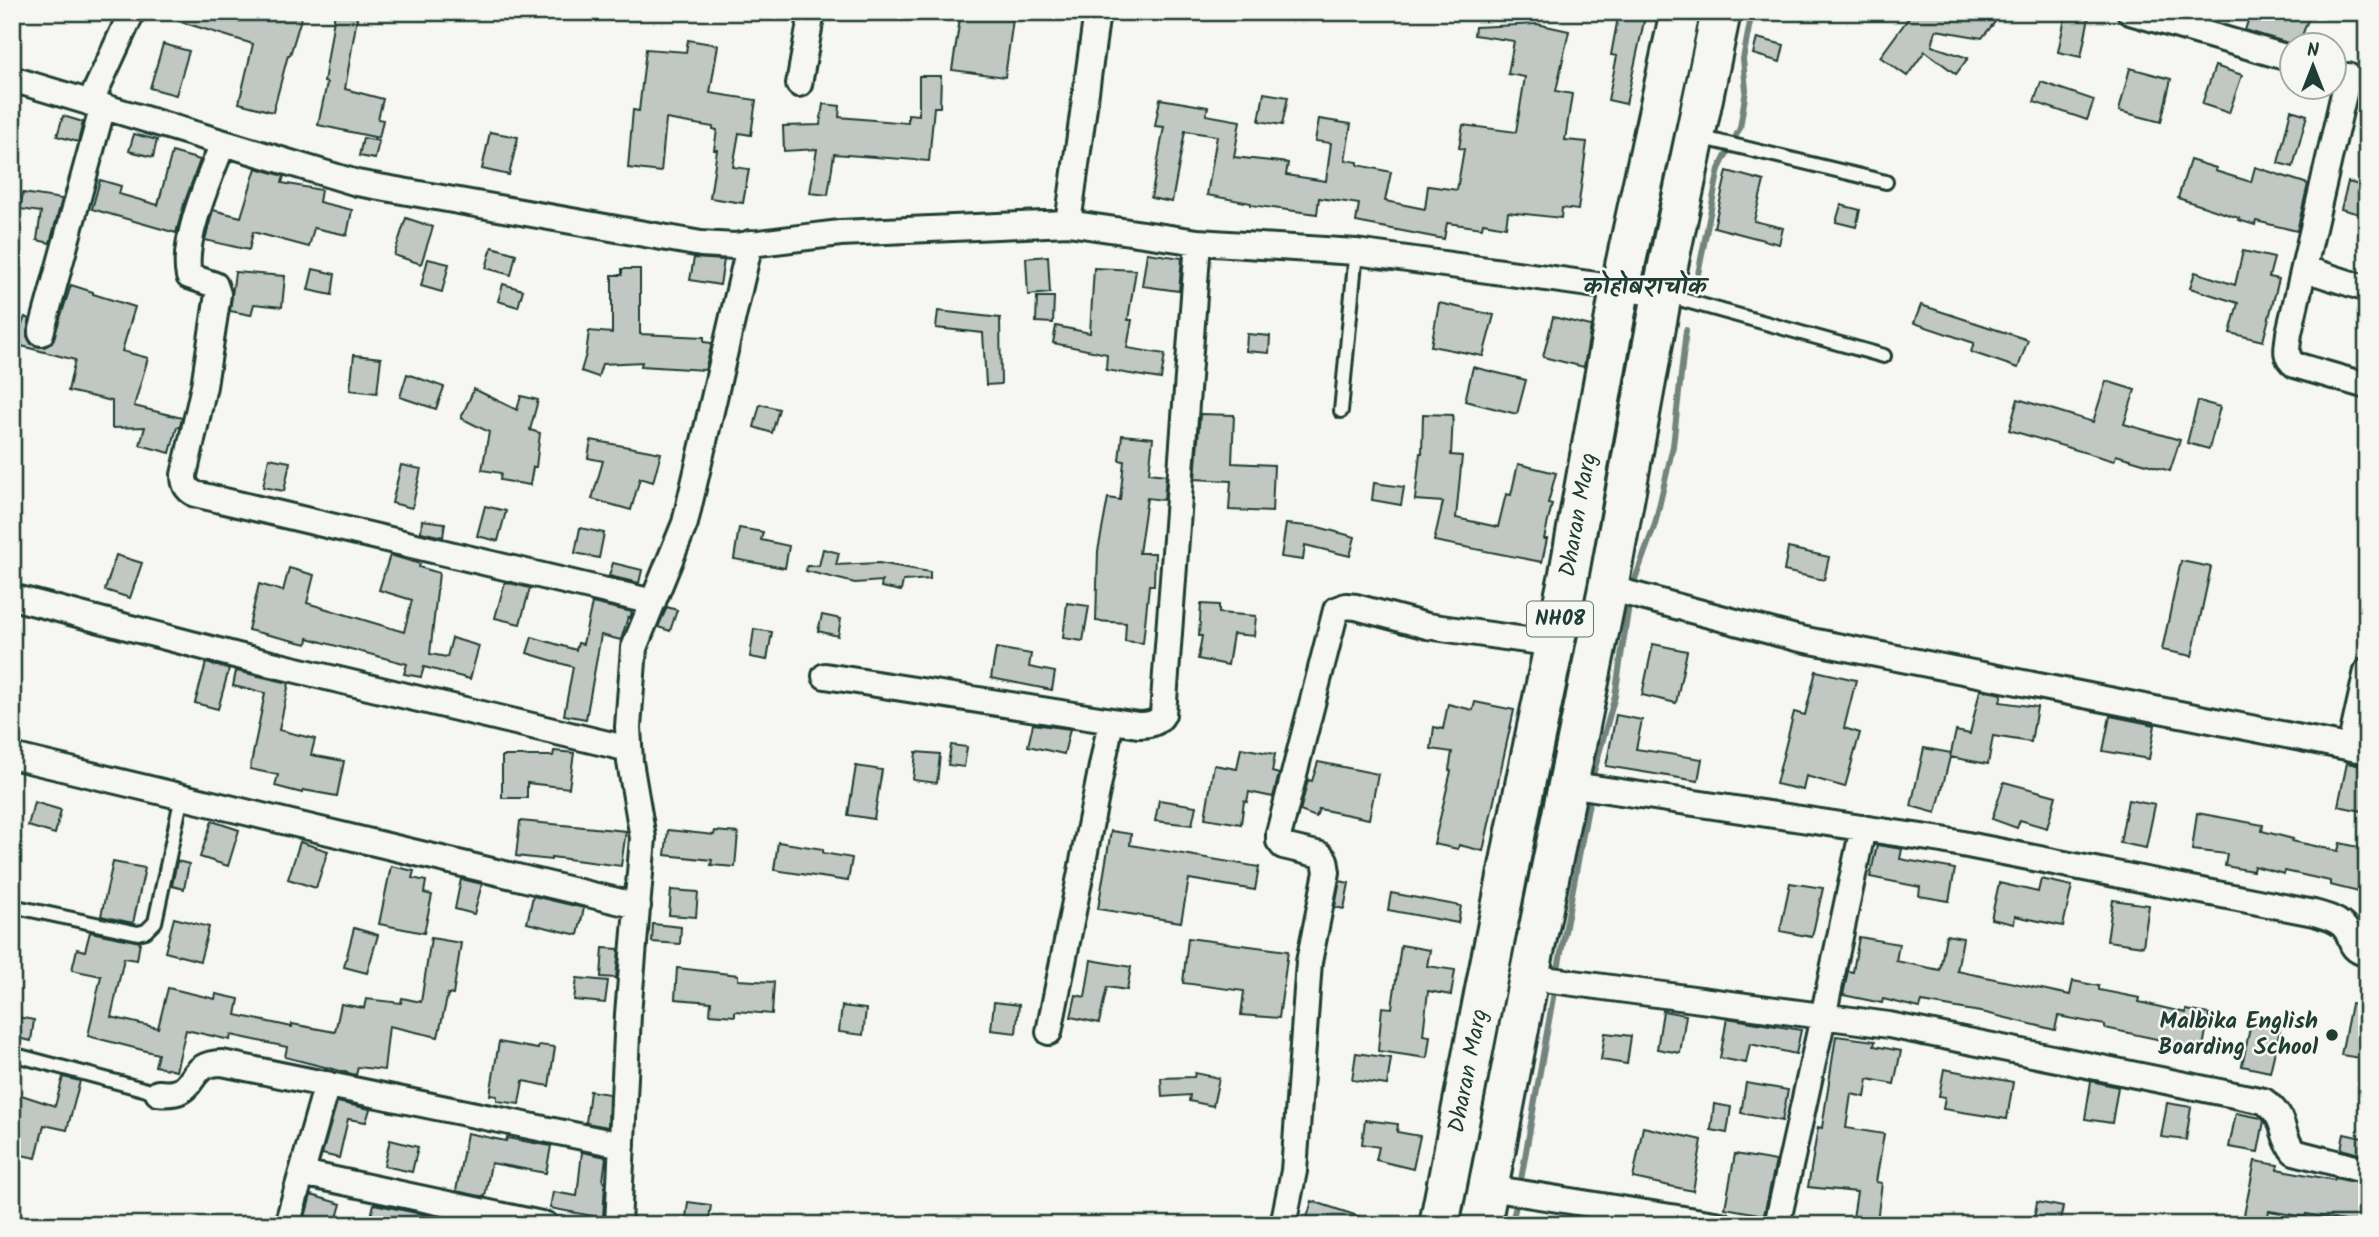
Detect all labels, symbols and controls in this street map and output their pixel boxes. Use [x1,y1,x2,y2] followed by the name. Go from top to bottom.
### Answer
[2278,32,2348,102] north arrow
[2307,36,2319,66] text: N
[1583,268,1710,307] district label: कोहोबराचोक
[1550,450,1608,580] street label: Dharan Marg
[1527,602,1593,636] road number: NH08
[2158,1004,2319,1066] place label: Malbika English Boarding School
[1439,1006,1499,1136] street label: Dharan Marg
[2324,1027,2340,1043] marker: Malbika English Boarding School

